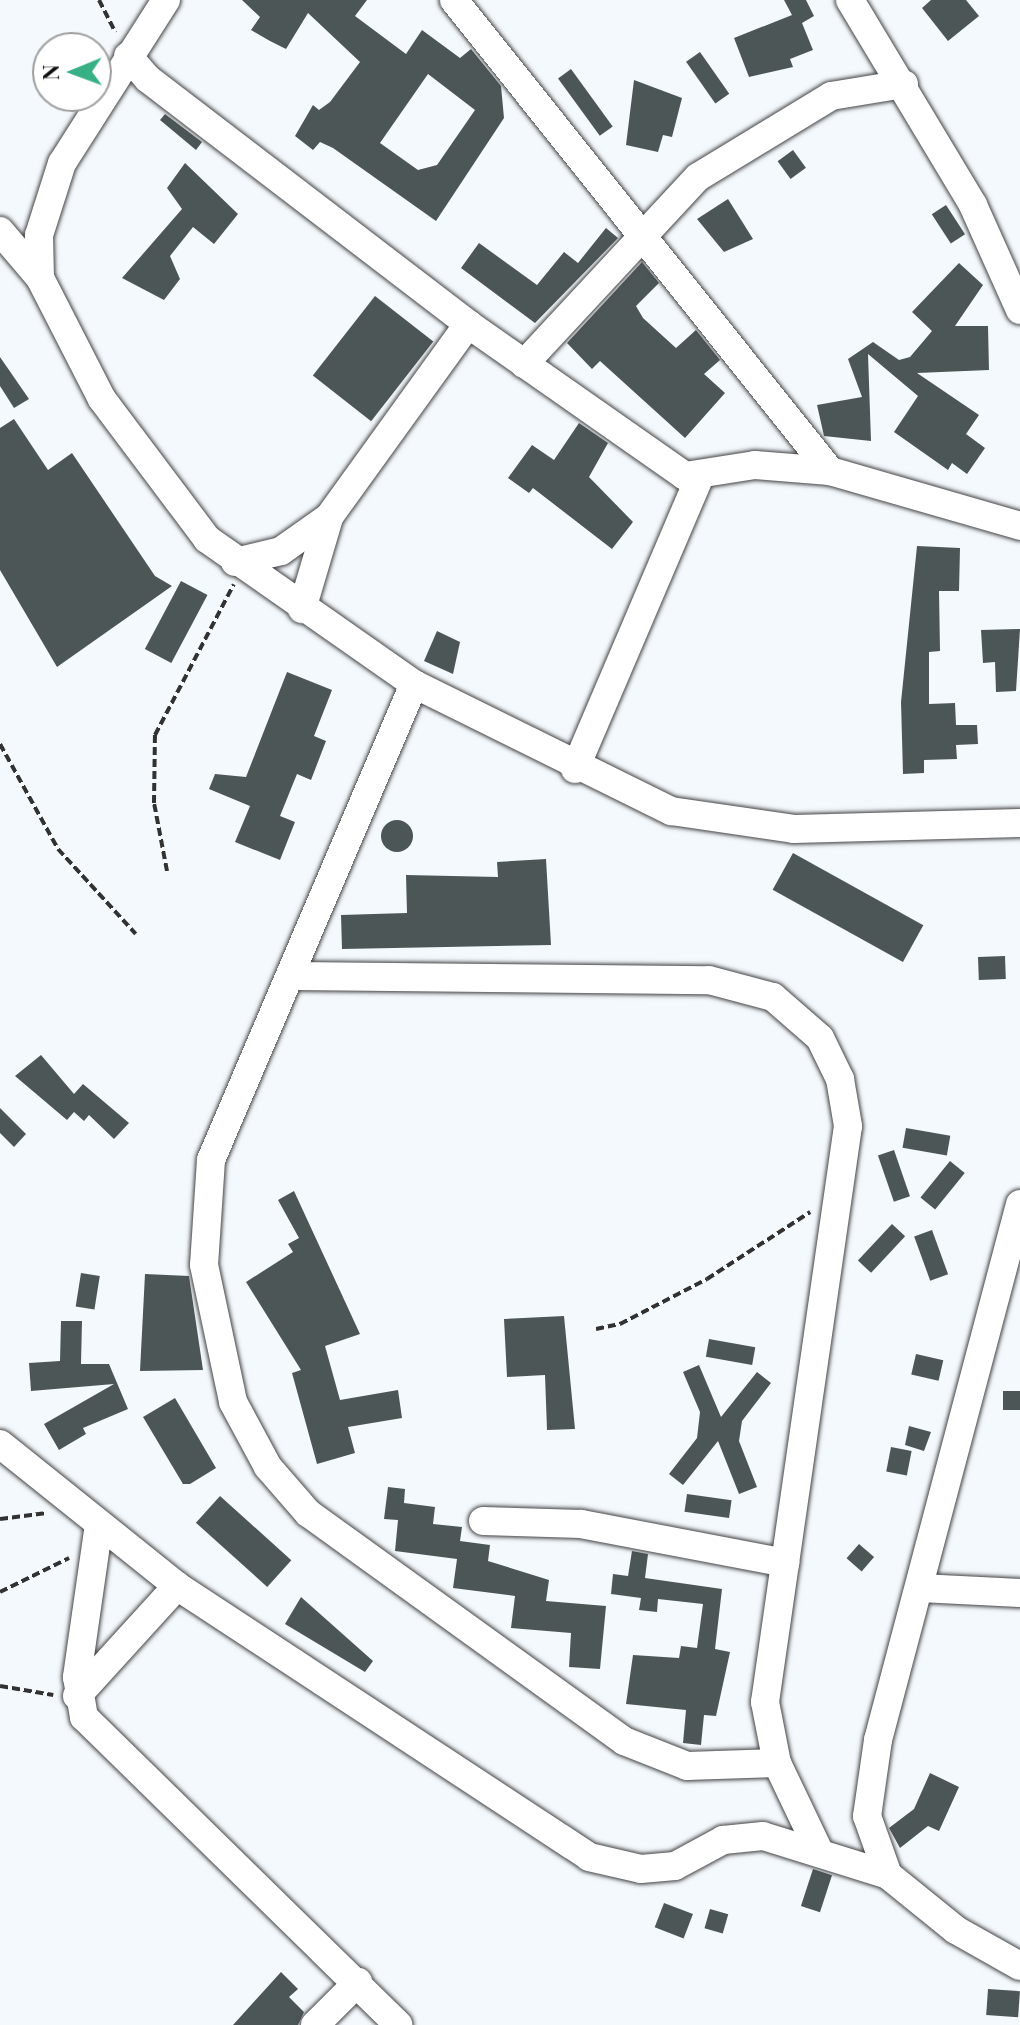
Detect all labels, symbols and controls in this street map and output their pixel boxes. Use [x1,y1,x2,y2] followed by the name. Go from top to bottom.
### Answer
[32,32,112,112] north arrow
[35,64,65,81] text: N

